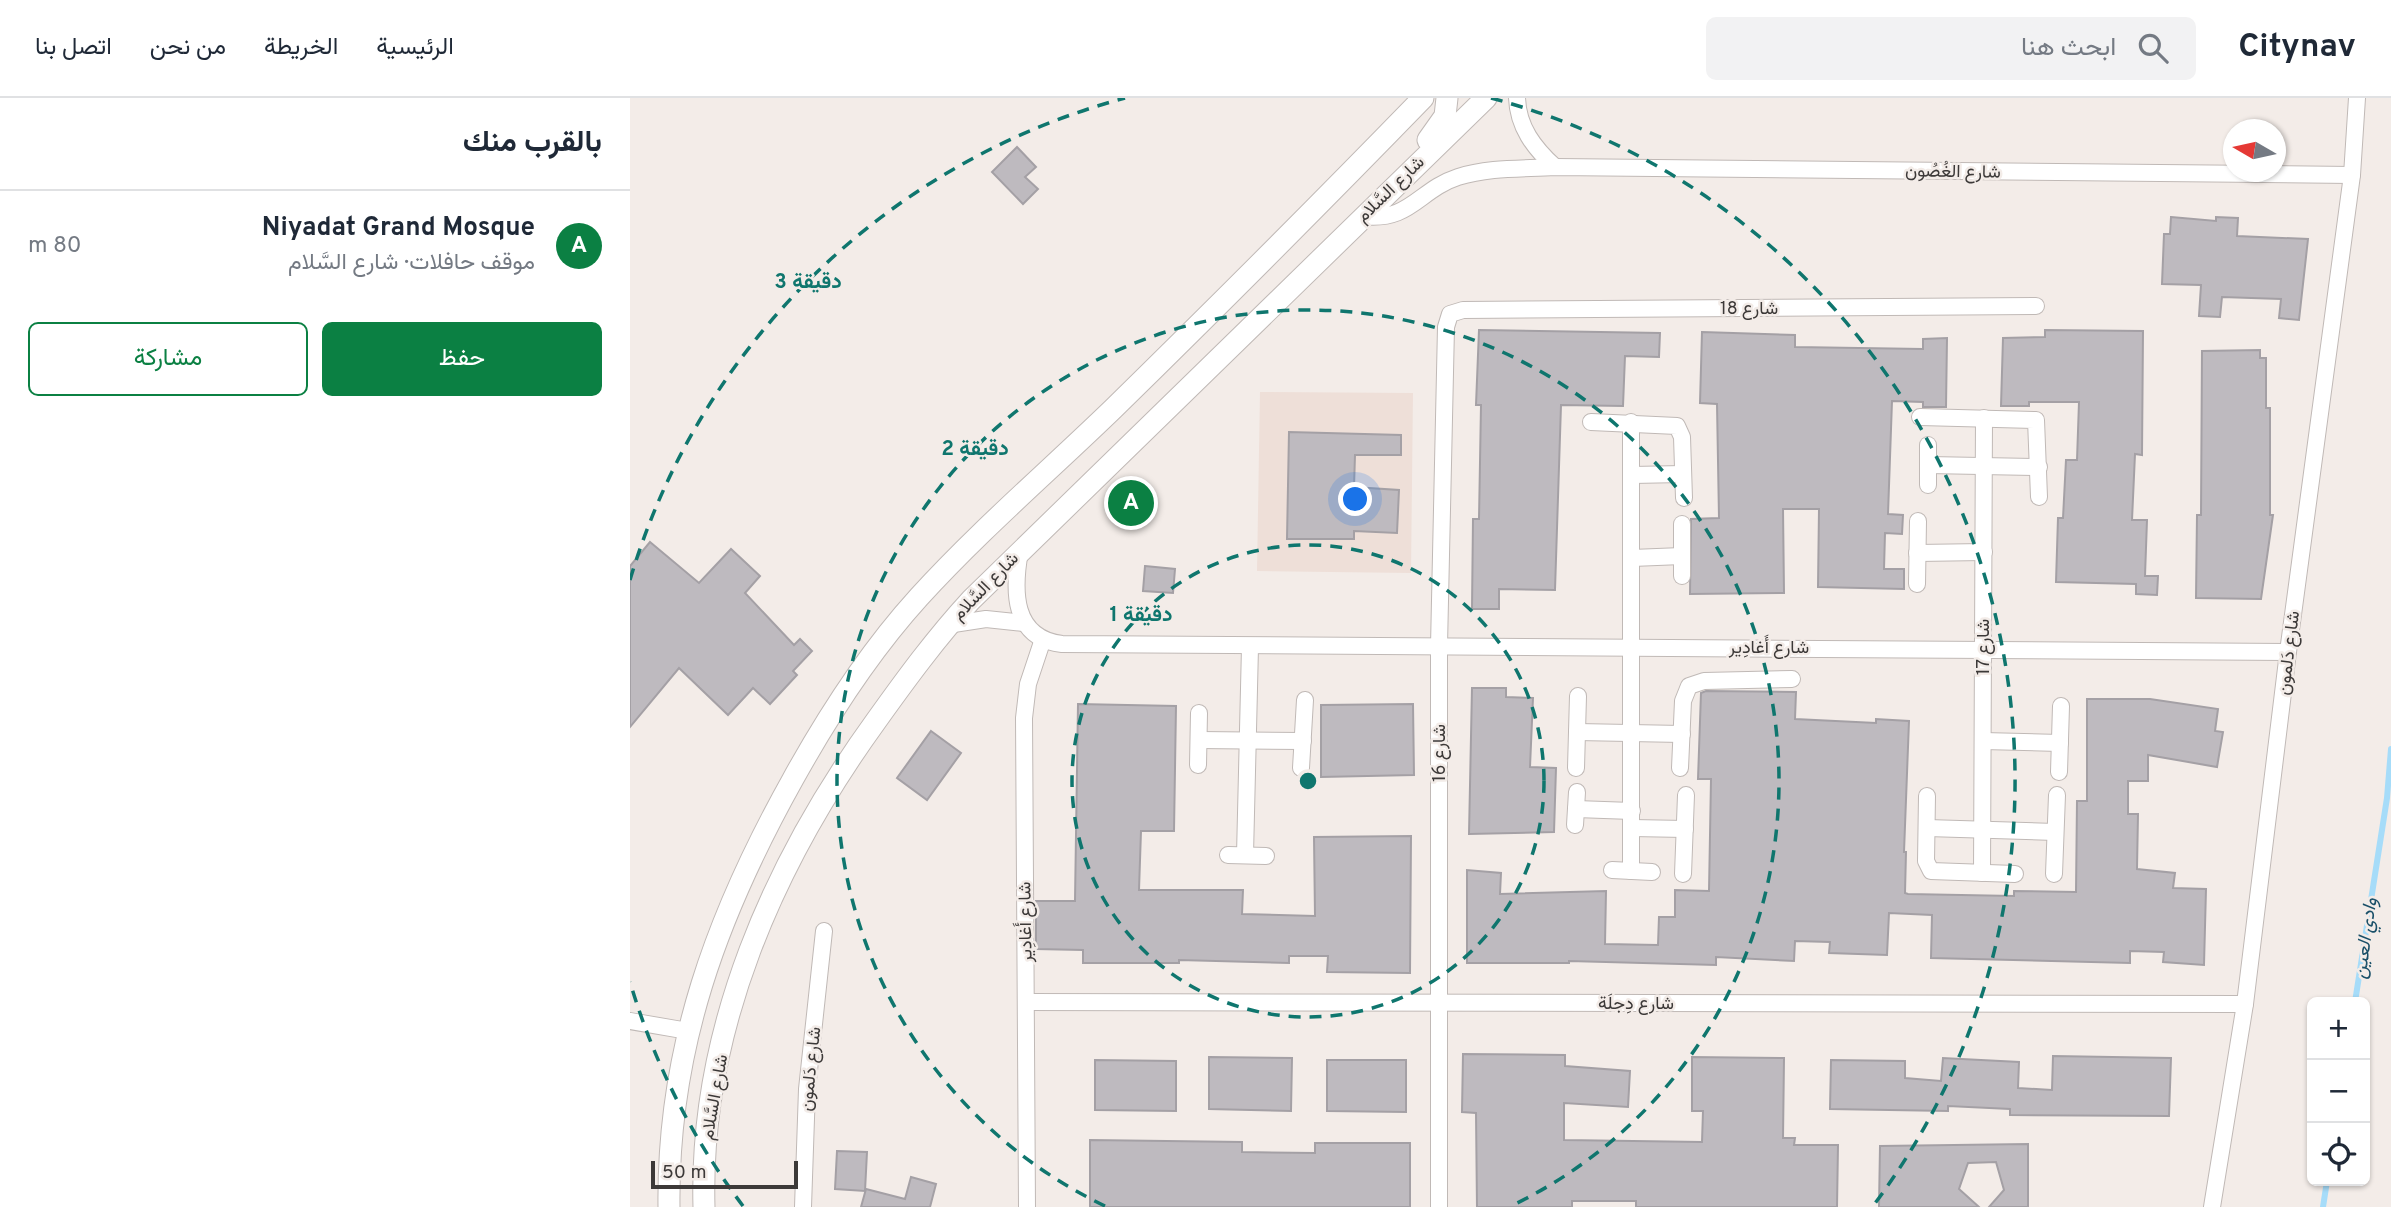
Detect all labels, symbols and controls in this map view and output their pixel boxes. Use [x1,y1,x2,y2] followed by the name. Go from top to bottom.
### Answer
[1706,17,2196,80] search box
[2238,27,2356,69] text: Citynav
[2134,29,2172,67] icon: search
[2021,32,2116,65] text: ابحث هنا
[35,33,112,63] text: اتصل بنا
[150,33,226,63] text: من نحن
[264,33,338,63] text: الخريطة
[376,33,454,63] text: الرئيسية
[2223,119,2286,182] north arrow
[463,125,602,162] text: بالقرب منك
[1352,152,1430,228] street label: شارع السَّلام
[1905,159,2001,185] street label: شارع الغُصُون
[262,212,535,245] text: Niyadat Grand Mosque
[28,232,81,261] text: 80 m
[571,232,587,261] text: A
[288,249,535,278] text: موقف حافلات · شارع السَّلام
[774,269,842,296] text: 3 دقيقة
[1720,298,1778,321] street label: شارع 18
[28,322,308,396] button: مشاركة
[322,322,602,396] button: حفظ
[941,436,1009,463] text: 2 دقيقة
[1108,477,1154,529] pin: A
[1338,482,1372,516] your location
[948,548,1024,626] street label: شارع السَّلام
[1109,602,1173,629] text: 1 دقيقة
[2273,610,2306,697] street label: شارع دَلمون
[1973,619,1996,675] street label: شارع 17
[1728,634,1809,660] street label: شارع أَغادِير
[1429,724,1452,782] street label: شارع 16
[1296,769,1320,793] centre of rings
[1011,882,1039,963] street label: شارع أَغادِير
[2348,896,2386,981] water label: وادي العين
[1598,993,1674,1016] street label: شارع دِجلَة
[2307,997,2370,1186] map controls
[2307,997,2370,1060] button: +
[796,1026,827,1113] street label: شارع دَلمون
[697,1053,734,1142] street label: شارع السَّلام
[2307,1060,2370,1123] button: −
[2307,1123,2370,1186] button: locate
[651,1158,798,1190] scale bar
[662,1161,707,1185] text: 50 m

